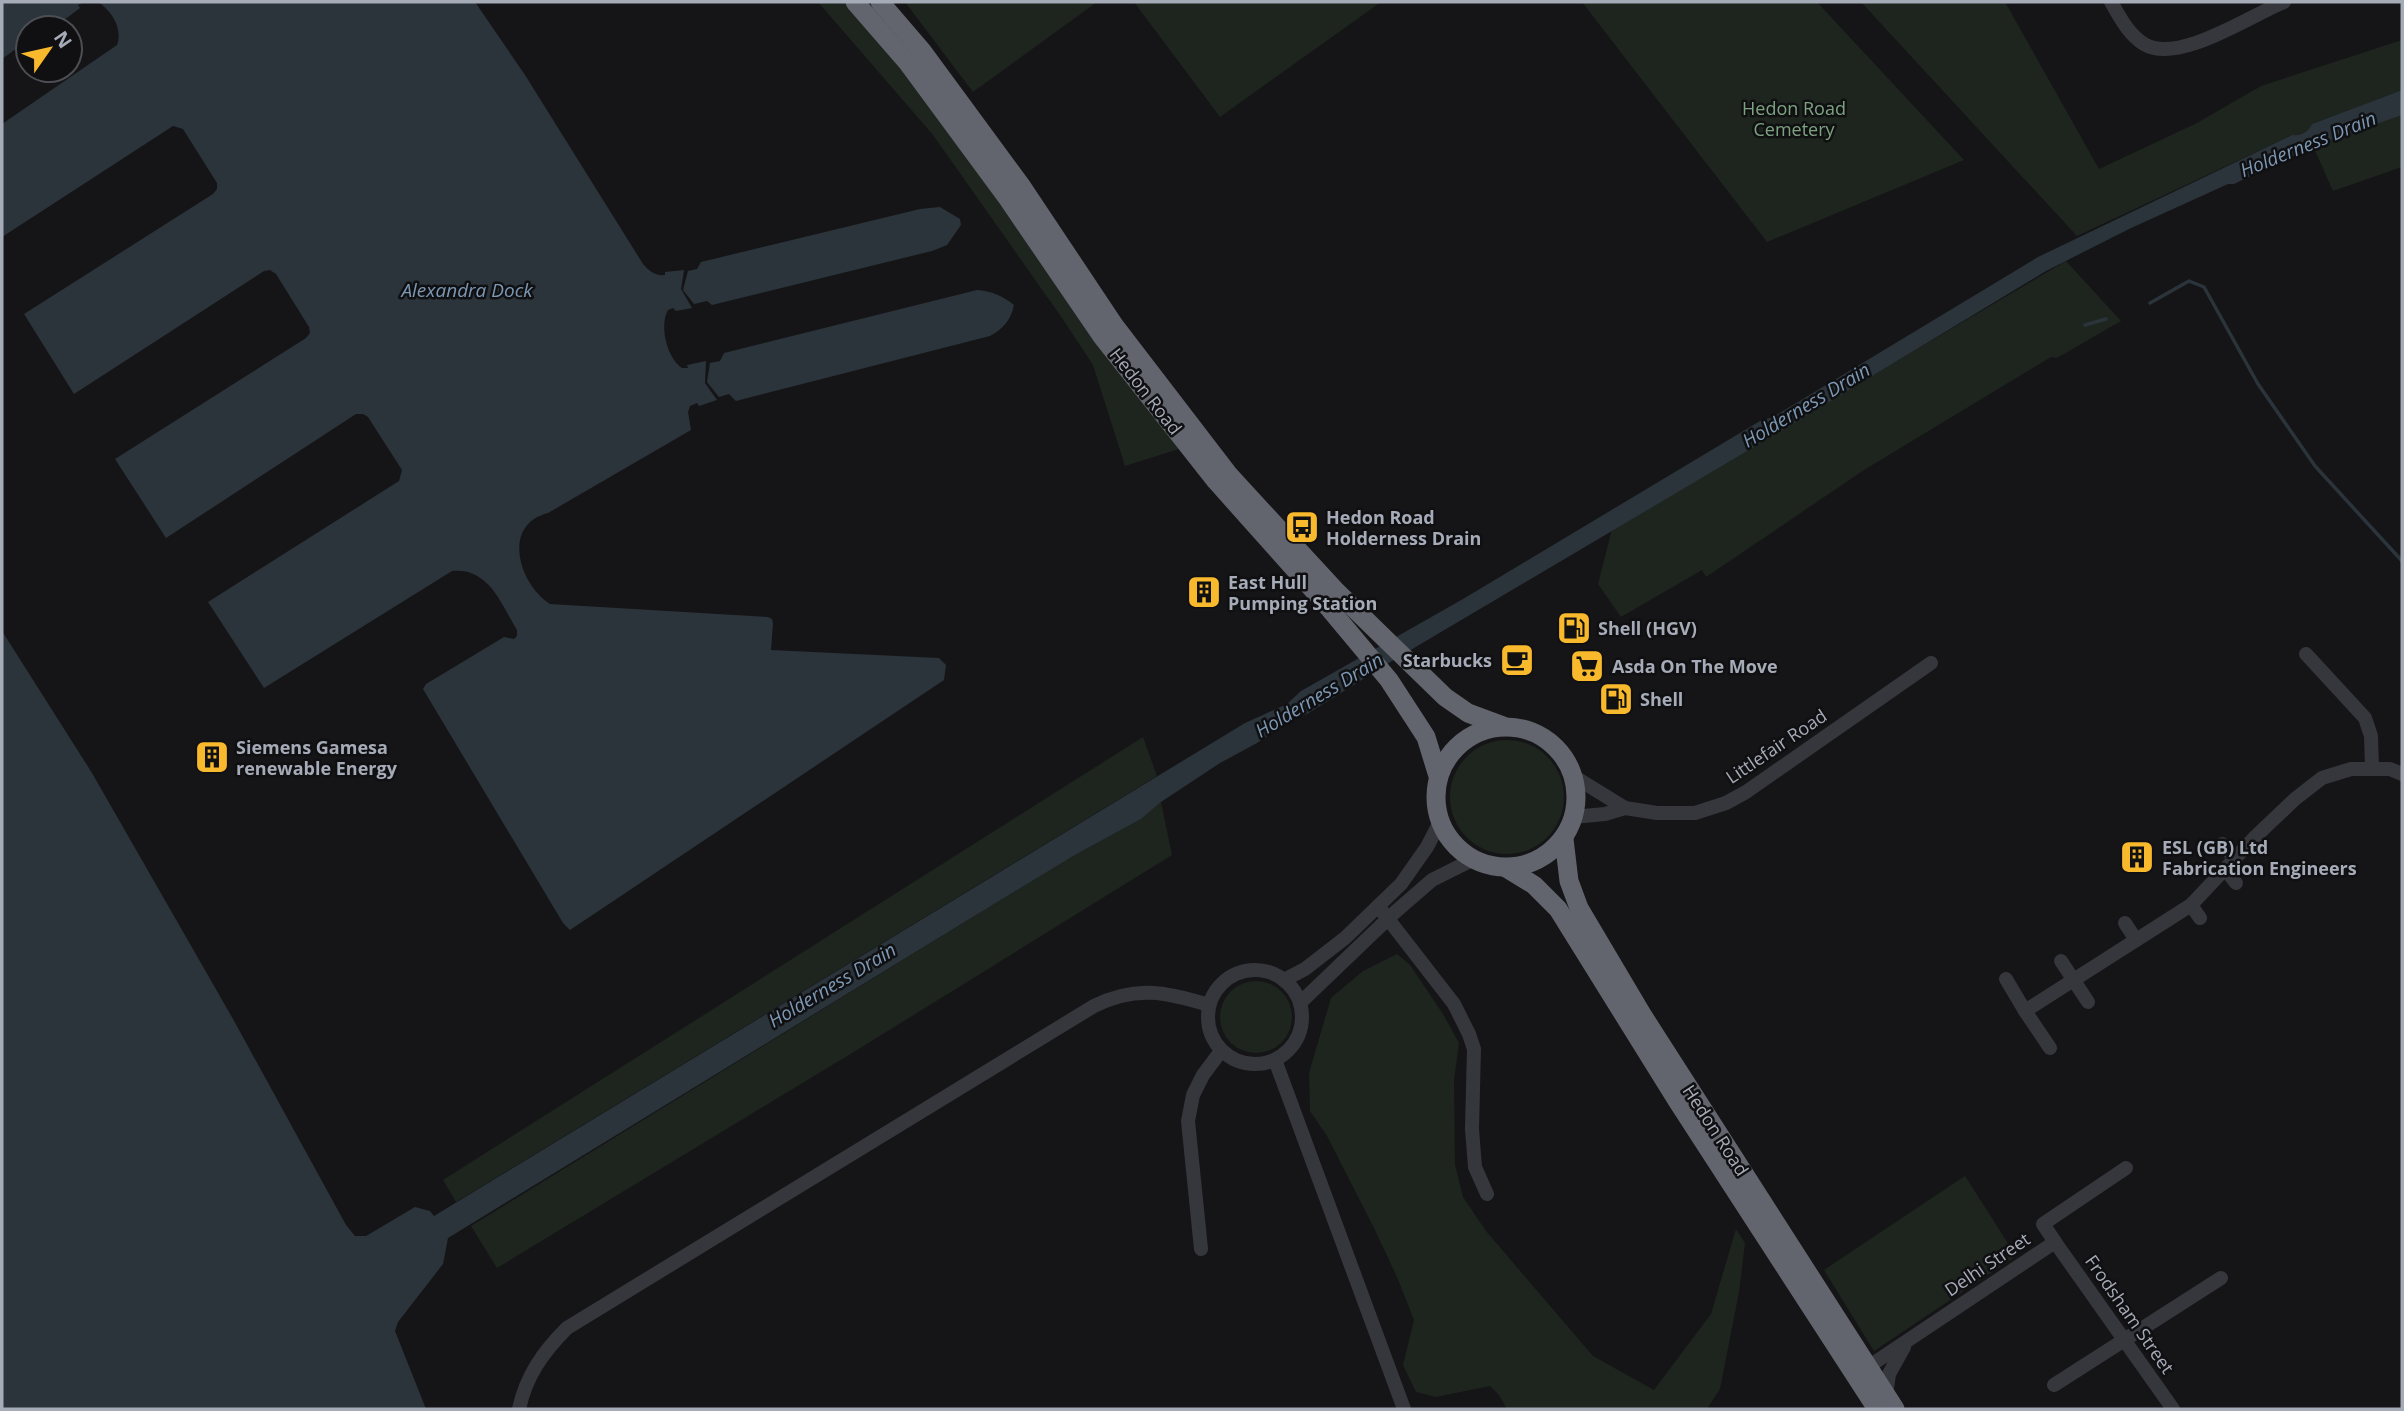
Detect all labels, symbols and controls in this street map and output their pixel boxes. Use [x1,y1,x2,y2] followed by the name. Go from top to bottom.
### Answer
[14,14,84,84] north arrow
[48,26,78,53] text: N
[1742,96,1846,141] park label: Hedon Road Cemetery
[2236,105,2380,183] water label: Holderness Drain
[399,277,533,303] water label: Alexandra Dock
[1105,343,1187,439] street label: Hedon Road
[1737,357,1875,453] water label: Holderness Drain
[1326,505,1481,550] place label: Hedon Road Holderness Drain
[1283,508,1321,546] bus stop icon: Hedon Road Holderness Drain
[1228,570,1377,615] place label: East Hull Pumping Station
[1185,573,1223,611] building icon: East Hull Pumping Station
[1555,609,1593,647] fuel station icon: Shell (HGV)
[1598,616,1697,640] place label: Shell (HGV)
[1498,641,1536,679] cafe icon: Starbucks
[1250,647,1388,743] water label: Holderness Drain
[1568,647,1606,685] supermarket icon: Asda On The Move
[1403,648,1492,672] place label: Starbucks
[1612,654,1778,678] place label: Asda On The Move
[1597,680,1635,718] fuel station icon: Shell
[1640,687,1683,711] place label: Shell
[1721,703,1831,789] street label: Littlefair Road
[236,735,398,780] place label: Siemens Gamesa renewable Energy
[193,738,231,776] building icon: Siemens Gamesa renewable Energy
[2162,835,2357,880] place label: ESL (GB) Ltd Fabrication Engineers
[2118,838,2156,876] building icon: ESL (GB) Ltd Fabrication Engineers
[763,937,901,1033] water label: Holderness Drain
[1678,1080,1754,1180] street label: Hedon Road
[1940,1227,2034,1301] street label: Delhi Street
[2080,1250,2180,1378] street label: Frodsham Street

